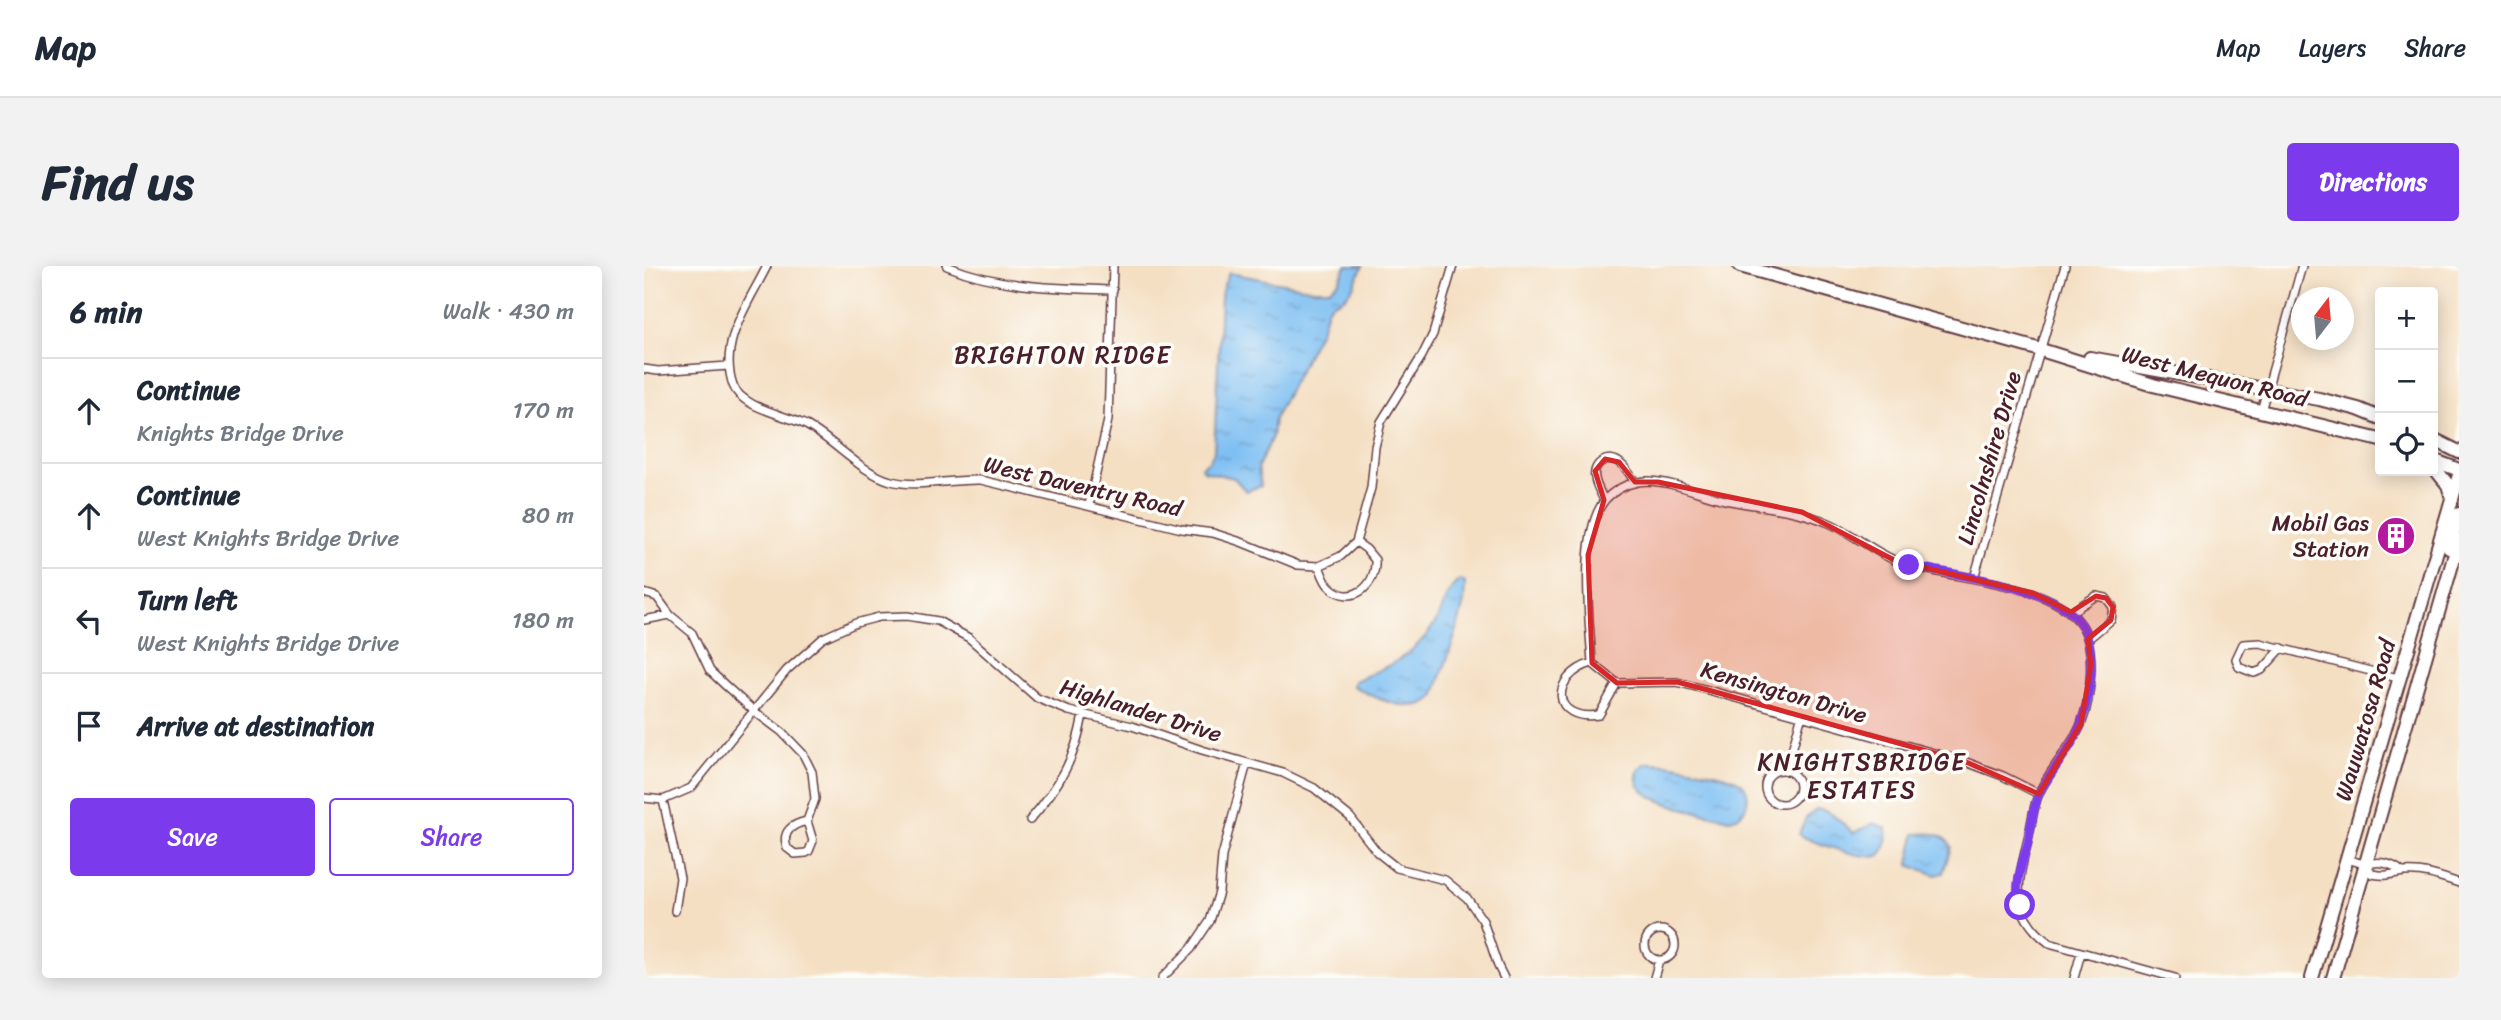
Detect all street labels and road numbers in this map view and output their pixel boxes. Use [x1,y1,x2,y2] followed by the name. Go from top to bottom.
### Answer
[2117,334,2314,420] street label: West Mequon Road
[1945,366,2034,550] street label: Lincolnshire Drive
[980,444,1188,530] street label: West Daventry Road
[2323,633,2409,806] street label: Wauwatosa Road
[1696,649,1872,736] street label: Kensington Drive
[1055,666,1227,755] street label: Highlander Drive

